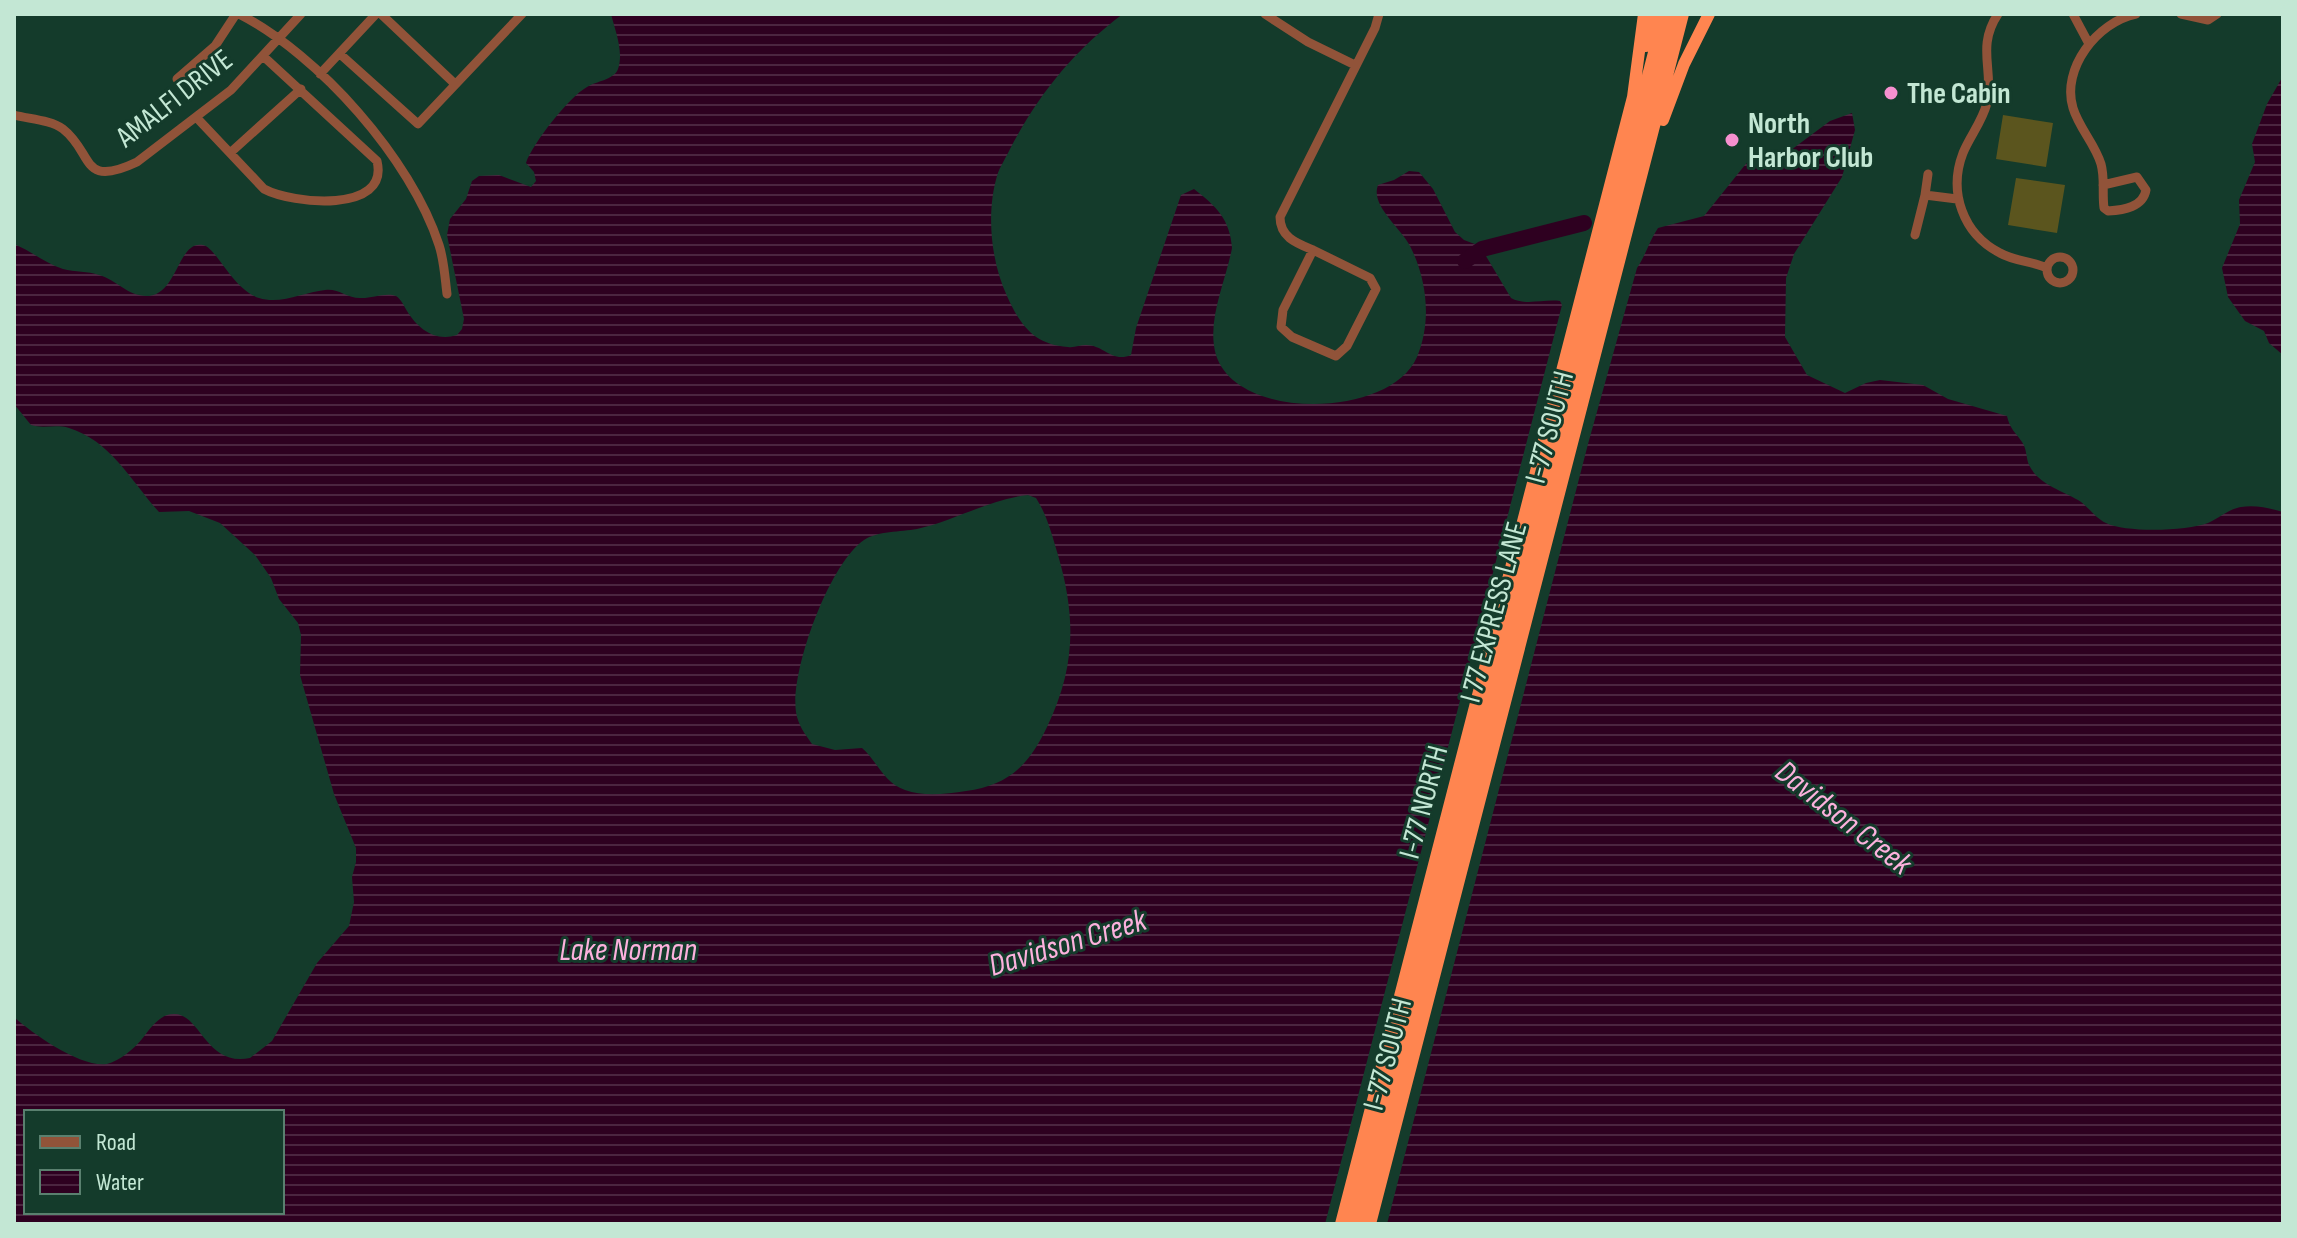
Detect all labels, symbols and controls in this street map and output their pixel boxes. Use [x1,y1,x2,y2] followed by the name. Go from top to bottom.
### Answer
[108,42,240,156] street label: AMALFI DRIVE
[1907,76,2011,112] place label: The Cabin
[1882,84,1900,102] marker: The Cabin
[1748,106,1873,176] place label: North Harbor Club
[1723,131,1741,149] marker: North Harbor Club
[1518,367,1582,487] street label: I-77 SOUTH
[1453,518,1535,706] street label: I 77 EXPRESS LANE
[1392,742,1456,863] street label: I-77 NORTH
[1767,753,1920,884] water label: Davidson Creek
[984,901,1152,986] water label: Davidson Creek
[559,931,697,970] water label: Lake Norman
[1356,994,1420,1114] street label: I-77 SOUTH
[24,1110,284,1214] legend
[96,1128,136,1157] text: Road
[96,1168,144,1197] text: Water

